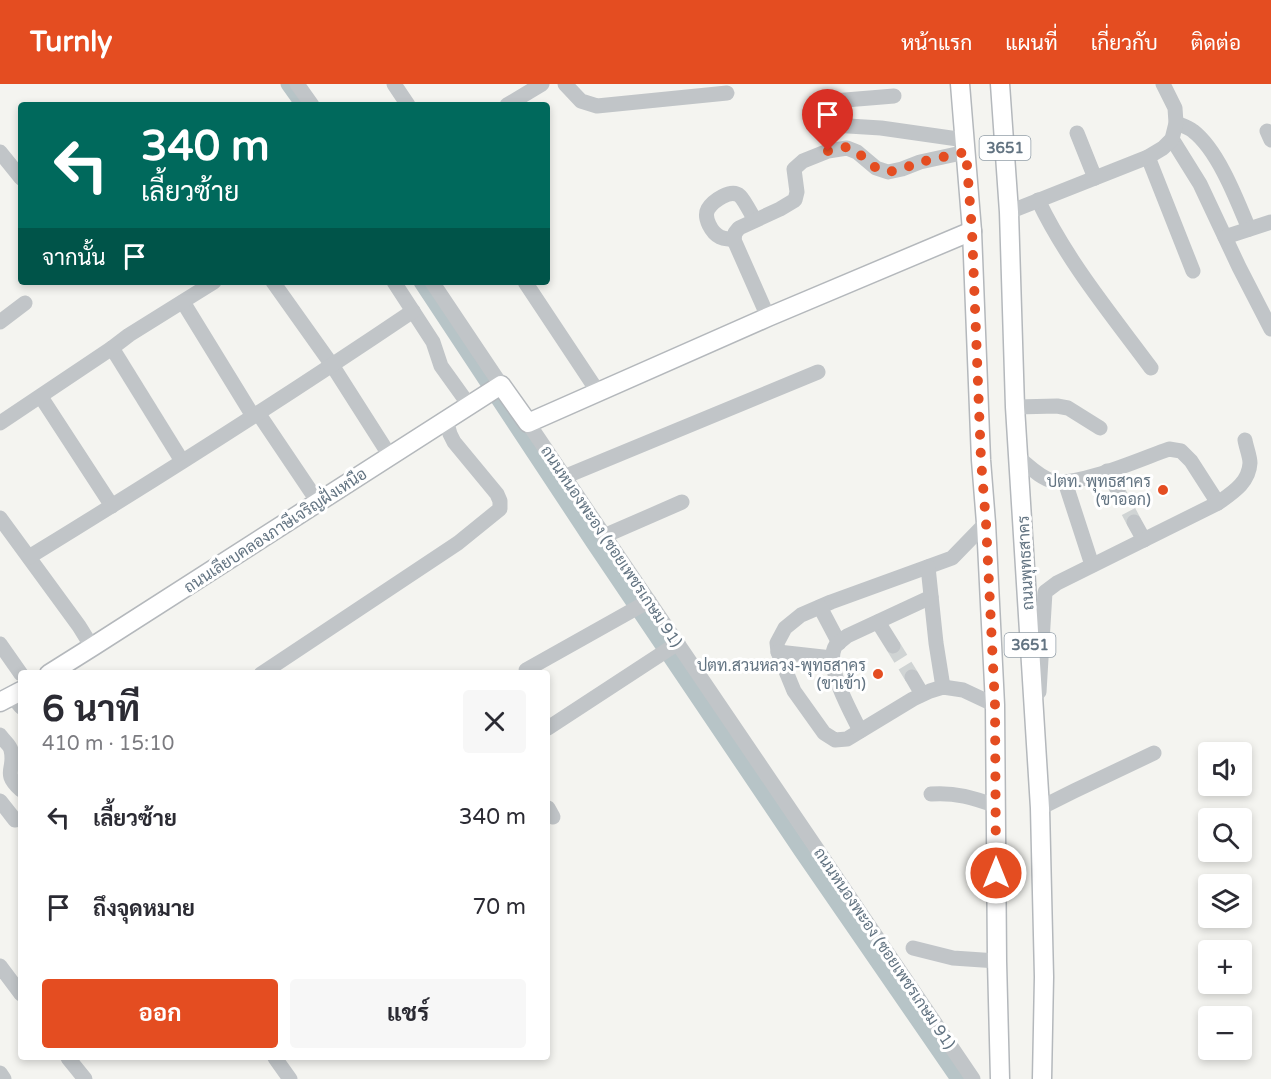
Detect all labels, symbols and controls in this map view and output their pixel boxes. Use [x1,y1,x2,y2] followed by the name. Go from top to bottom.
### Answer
[30,25,112,59] text: Turnly
[901,31,972,56] text: หน้าแรก
[1005,31,1058,56] text: แผนที่
[1091,31,1158,56] text: เกี่ยวกับ
[1191,31,1241,56] text: ติดต่อ
[802,89,853,151] pin
[811,98,844,131] icon: arrive
[141,121,270,172] text: 340 m
[42,126,120,204] icon: left
[980,136,1030,160] road number: 3651
[141,176,239,209] text: เลี้ยวซ้าย
[118,240,151,273] icon: arrive
[42,245,106,271] text: จากนั้น
[536,442,686,651] street label: ถนนหนองพะอง (ซอยเพชรเกษม 91)
[178,460,371,598] street label: ถนนเลียบคลองภาษีเจริญฝั่งเหนือ
[1047,472,1151,510] place label: ปตท. พุทธสาคร (ขาออก)
[1156,483,1170,497] marker: ปตท. พุทธสาคร (ขาออก)
[1014,515,1039,611] street label: ถนนพุทธสาคร
[1004,633,1056,657] road number: 3651
[697,656,866,694] place label: ปตท.สวนหลวง-พุทธสาคร (ขาเข้า)
[871,667,885,681] marker: ปตท.สวนหลวง-พุทธสาคร (ขาเข้า)
[42,688,140,731] text: 6 นาที
[463,690,526,753] button: close
[42,732,174,756] text: 410 m · 15:10
[1198,742,1252,1060] map controls
[1198,742,1252,796] button: sound
[42,801,75,834] icon: left
[459,804,526,830] text: 340 m
[93,806,177,832] text: เลี้ยวซ้าย
[1198,808,1252,862] button: search
[964,841,1028,905] position arrow
[809,844,959,1053] street label: ถนนหนองพะอง (ซอยเพชรเกษม 91)
[1198,874,1252,928] button: layers
[42,891,75,924] icon: arrive
[472,894,526,920] text: 70 m
[93,896,195,922] text: ถึงจุดหมาย
[1198,940,1252,994] button: +
[42,979,278,1048] button: ออก
[290,979,526,1048] button: แชร์
[1198,1006,1252,1060] button: −

